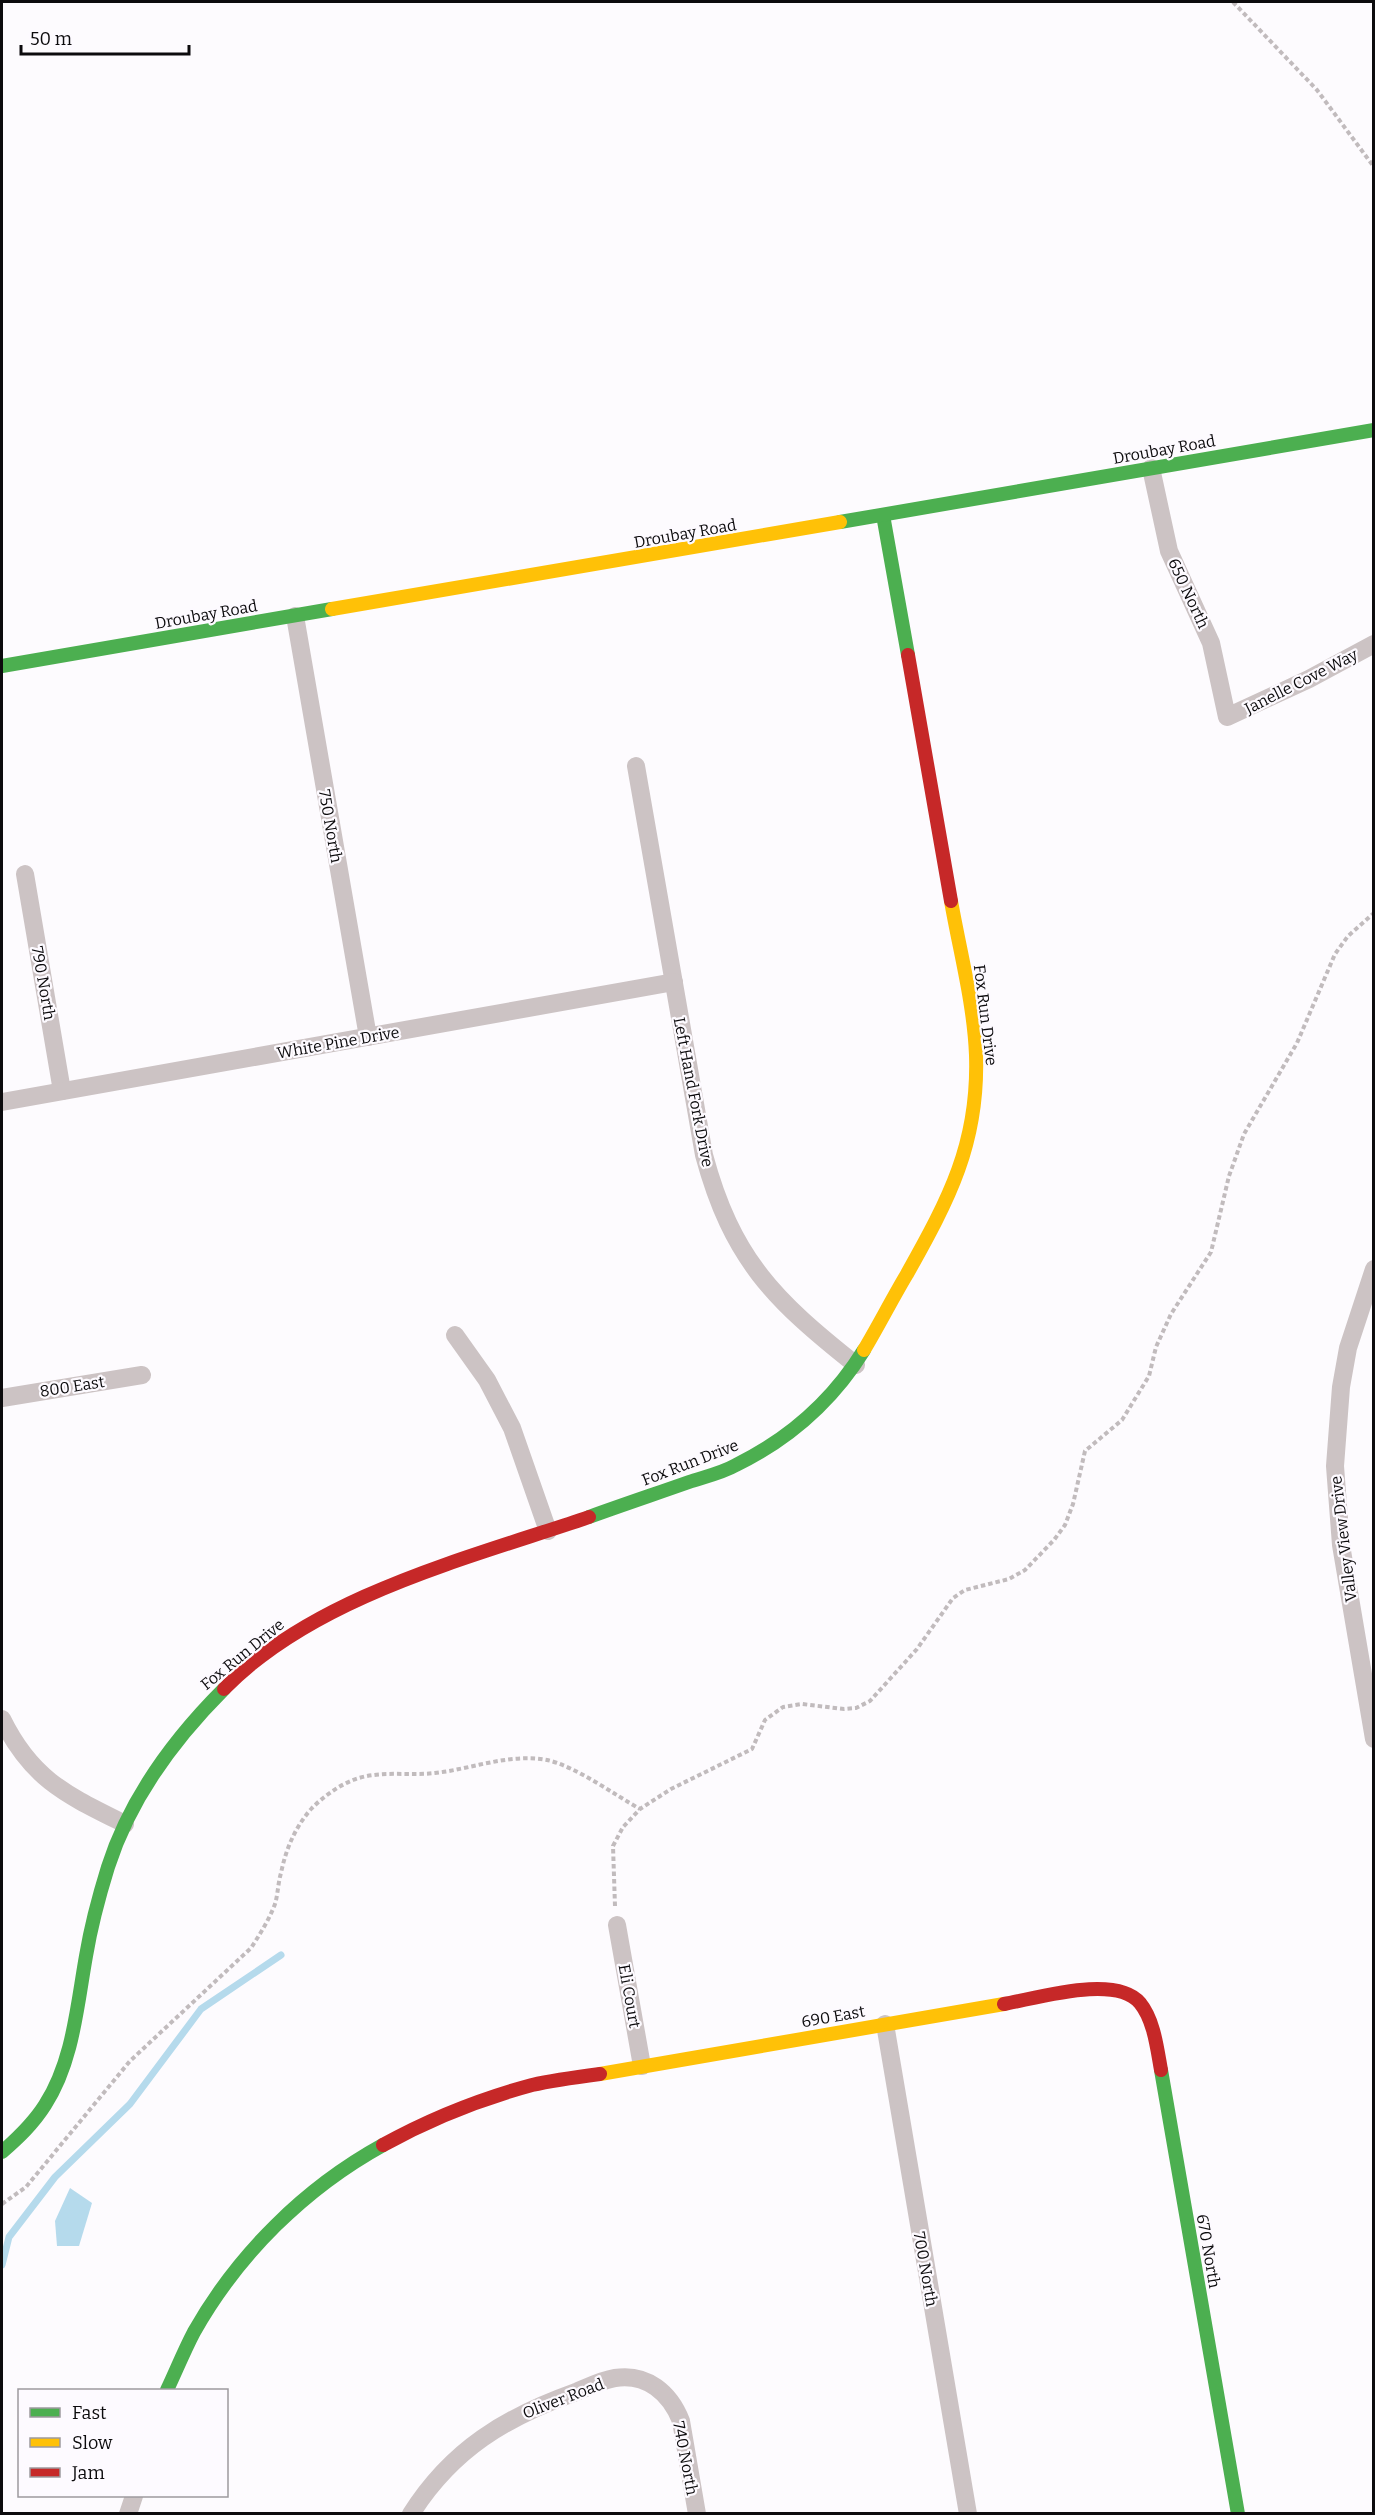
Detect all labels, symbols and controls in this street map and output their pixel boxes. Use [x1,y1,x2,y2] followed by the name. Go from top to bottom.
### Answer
[21,18,189,56] scale bar
[30,28,72,50] text: 50 m
[1111,431,1217,468] street label: Droubay Road
[632,515,738,552] street label: Droubay Road
[1164,555,1213,631] street label: 650 North
[153,596,259,633] street label: Droubay Road
[1241,645,1361,719] street label: Janelle Cove Way
[315,788,346,864] street label: 750 North
[28,945,59,1022] street label: 790 North
[970,963,1001,1067] street label: Fox Run Drive
[670,1016,717,1169] street label: Left Hand Fork Drive
[275,1022,401,1063] street label: White Pine Drive
[38,1372,106,1401] street label: 800 East
[639,1435,741,1490] street label: Fox Run Drive
[1326,1475,1361,1603] street label: Valley View Drive
[197,1615,288,1694] street label: Fox Run Drive
[615,1963,644,2030] street label: Eli Court
[800,2002,866,2031] street label: 690 East
[1193,2213,1224,2290] street label: 670 North
[910,2230,941,2308] street label: 700 North
[520,2374,607,2423] street label: Oliver Road
[18,2389,228,2497] legend
[72,2402,107,2424] text: Fast
[669,2420,702,2497] street label: 740 North
[72,2432,113,2454] text: Slow
[71,2462,105,2484] text: Jam

